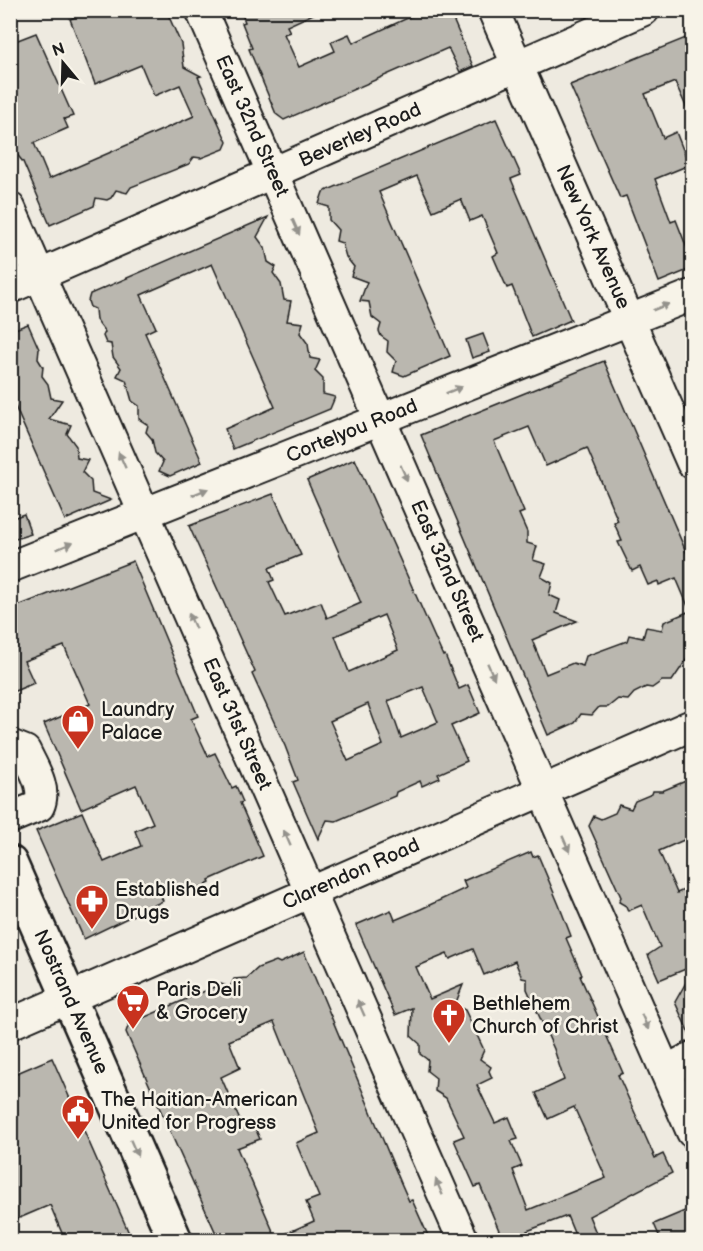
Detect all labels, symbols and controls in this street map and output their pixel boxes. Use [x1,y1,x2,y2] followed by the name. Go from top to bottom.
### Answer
[33,33,93,93] north arrow
[50,39,67,61] text: N
[210,51,294,201] street label: East 32nd Street
[295,97,425,173] street label: Beverley Road
[550,161,636,313] street label: New York Avenue
[292,218,301,236] one-way arrow
[652,302,670,311] one-way arrow
[446,385,464,395] one-way arrow
[283,394,421,468] street label: Cortelyou Road
[116,451,126,469] one-way arrow
[399,465,409,483] one-way arrow
[191,487,209,497] one-way arrow
[405,496,489,646] street label: East 32nd Street
[56,541,74,550] one-way arrow
[187,612,196,630] one-way arrow
[197,654,277,794] street label: East 31st Street
[486,663,496,681] one-way arrow
[101,698,174,745] place label: Laundry Palace
[60,703,96,750] shop icon: Laundry Palace
[282,829,292,847] one-way arrow
[279,833,423,915] street label: Clarendon Road
[562,835,572,853] one-way arrow
[115,878,220,925] place label: Established Drugs
[74,883,110,930] pharmacy icon: Established Drugs
[28,926,114,1078] street label: Nostrand Avenue
[156,978,248,1025] place label: Paris Deli & Grocery
[115,983,151,1030] supermarket icon: Paris Deli & Grocery
[472,992,618,1039] place label: Bethlehem Church of Christ
[431,997,467,1044] church icon: Bethlehem Church of Christ
[356,999,366,1017] one-way arrow
[640,1014,649,1031] one-way arrow
[101,1088,298,1135] place label: The Haitian-American United for Progress
[60,1093,96,1140] public building icon: The Haitian-American United for Progress
[130,1139,140,1157] one-way arrow
[434,1178,444,1196] one-way arrow

